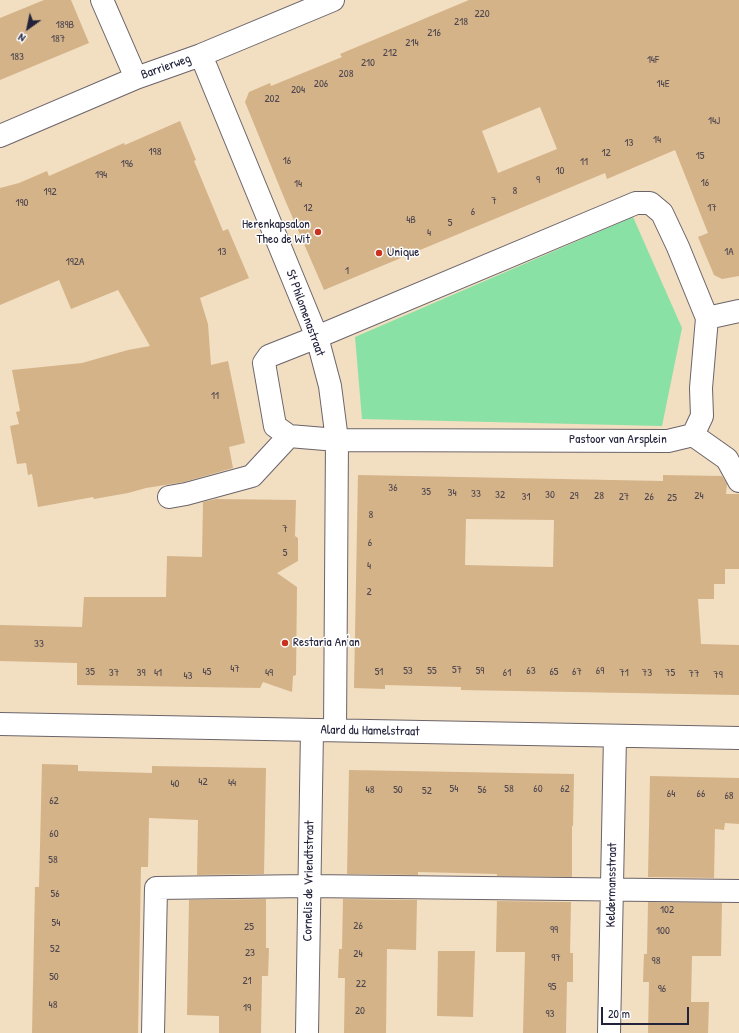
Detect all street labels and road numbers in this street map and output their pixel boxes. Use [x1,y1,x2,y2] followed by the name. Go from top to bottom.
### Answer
[139,51,193,83] street label: Barrierweg
[282,268,328,358] street label: St Philomenastraat
[569,432,667,448] street label: Pastoor van Arsplein
[320,722,420,740] street label: Alard du Hamelstraat
[300,820,318,942] street label: Cornelis de Vriendtstraat
[603,843,621,927] street label: Keldermansstraat

